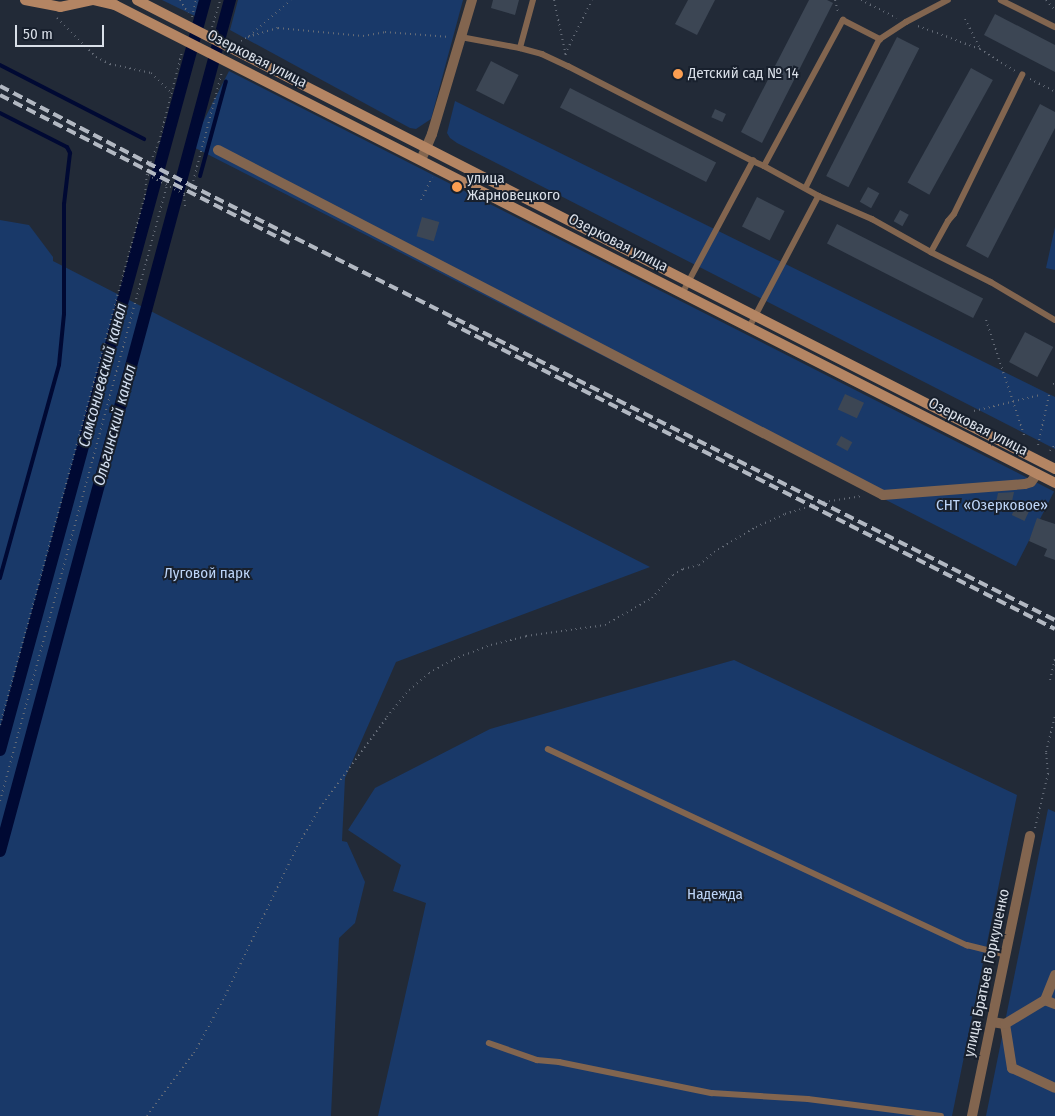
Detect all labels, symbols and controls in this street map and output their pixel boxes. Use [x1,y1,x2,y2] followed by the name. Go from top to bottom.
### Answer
[18,15,106,47] scale bar
[23,25,53,43] text: 50 m
[204,26,310,92] street label: Озерковая улица
[688,65,799,83] place label: Детский сад № 14
[672,68,684,80] marker: Детский сад № 14
[467,169,560,204] place label: улица Жарновецкого
[451,181,463,193] marker: улица Жарновецкого
[565,210,671,276] street label: Озерковая улица
[75,301,131,449] water label: Самсониевский канал
[90,362,140,488] water label: Ольгинский канал
[925,394,1031,460] street label: Озерковая улица
[936,497,1048,515] park label: СНТ «Озерковое»
[164,565,250,583] park label: Луговой парк
[687,886,743,904] park label: Надежда
[960,887,1014,1059] street label: улица Братьев Горкушенко

